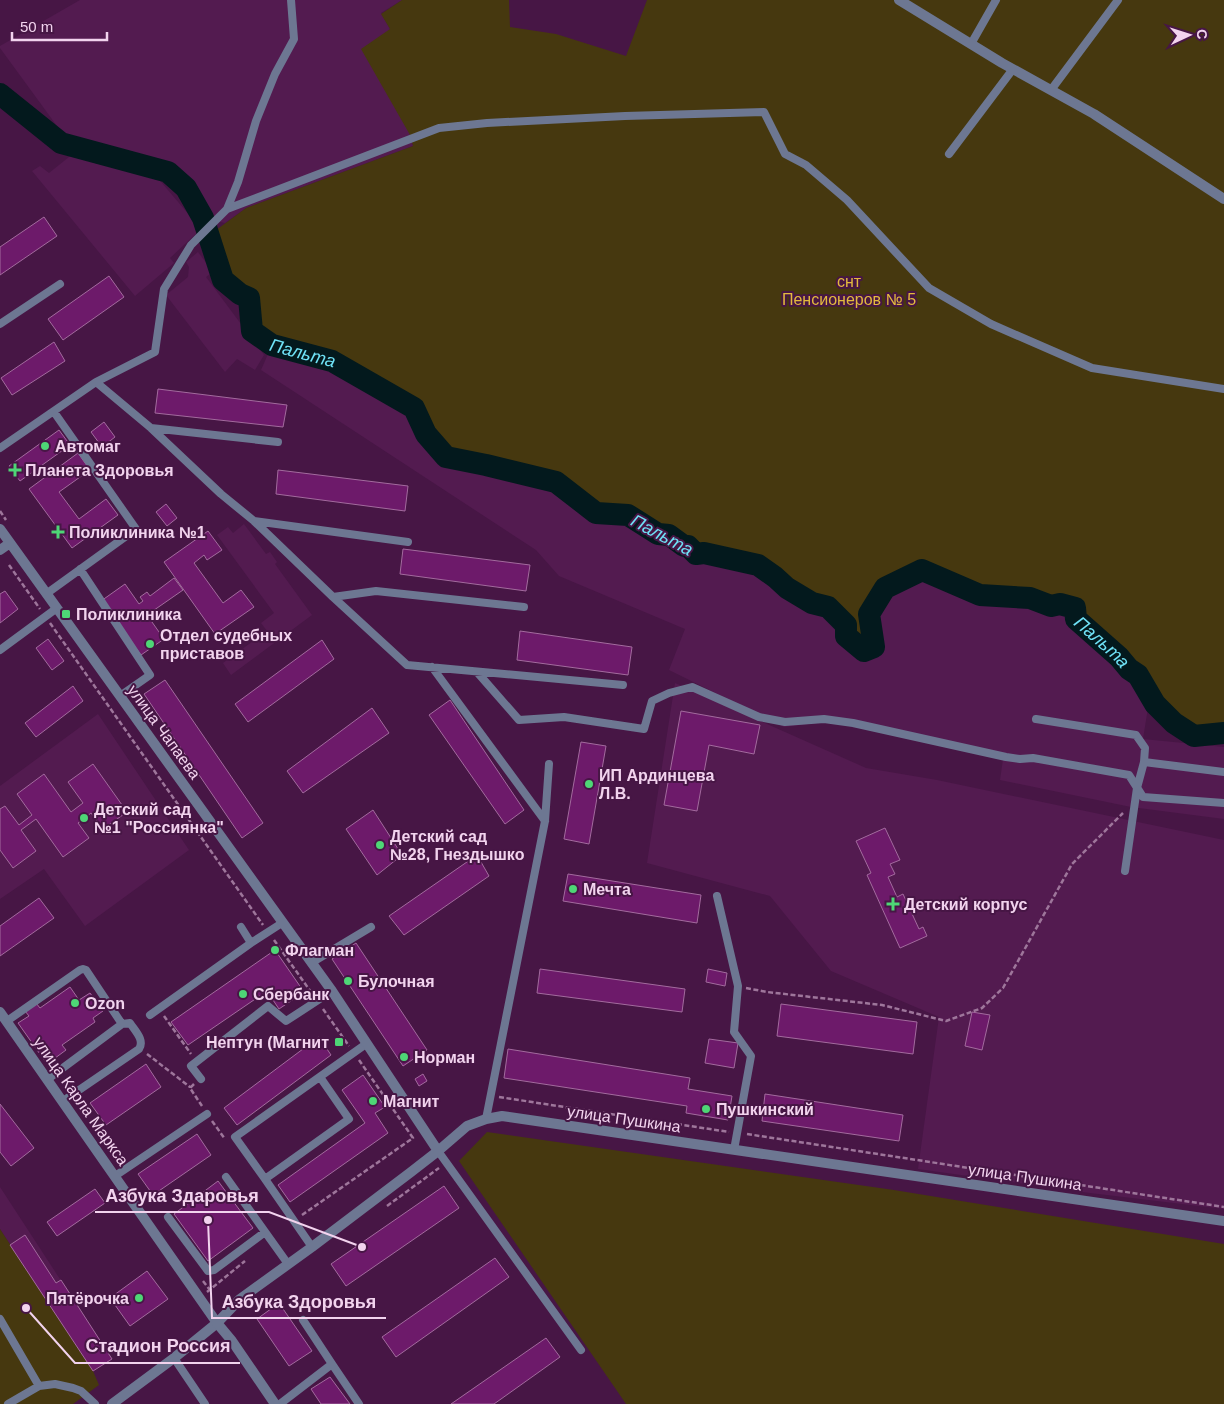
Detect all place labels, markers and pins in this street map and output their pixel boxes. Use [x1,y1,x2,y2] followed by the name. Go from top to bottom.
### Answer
[55,438,121,455] place label: Автомаг
[39,440,51,452] marker: Автомаг
[25,462,174,479] place label: Планета Здоровья
[9,464,21,476] marker: Планета Здоровья
[69,524,206,541] place label: Поликлиника №1
[51,525,65,539] marker: Поликлиника №1
[76,606,182,623] place label: Поликлиника
[60,608,72,620] marker: Поликлиника
[160,627,292,662] place label: Отдел судебных приставов
[144,638,156,650] marker: Отдел судебных приставов
[599,767,714,802] place label: ИП Ардинцева Л.В.
[583,778,595,790] marker: ИП Ардинцева Л.В.
[94,801,224,836] place label: Детский сад №1 "Россиянка"
[78,812,90,824] marker: Детский сад №1 "Россиянка"
[390,828,525,863] place label: Детский сад №28, Гнездышко
[374,839,386,851] marker: Детский сад №28, Гнездышко
[583,881,631,898] place label: Мечта
[567,883,579,895] marker: Мечта
[904,896,1027,913] place label: Детский корпус
[886,897,900,911] marker: Детский корпус
[285,942,354,959] place label: Флагман
[269,944,281,956] marker: Флагман
[358,973,435,990] place label: Булочная
[342,975,354,987] marker: Булочная
[253,986,330,1003] place label: Сбербанк
[237,988,249,1000] marker: Сбербанк
[85,995,125,1012] place label: Ozon
[69,997,81,1009] marker: Ozon
[206,1034,329,1051] place label: Нептун (Магнит
[333,1036,345,1048] marker: Нептун (Магнит
[414,1049,475,1066] place label: Норман
[398,1051,410,1063] marker: Норман
[383,1093,440,1110] place label: Магнит
[367,1095,379,1107] marker: Магнит
[716,1101,814,1118] place label: Пушкинский
[700,1103,712,1115] marker: Пушкинский
[95,1179,269,1212] callout: Азбука Здаровья
[212,1285,386,1318] callout: Азбука Здоровья
[46,1290,129,1307] place label: Пятёрочка
[133,1292,145,1304] marker: Пятёрочка
[75,1330,240,1363] callout: Стадион Россия

